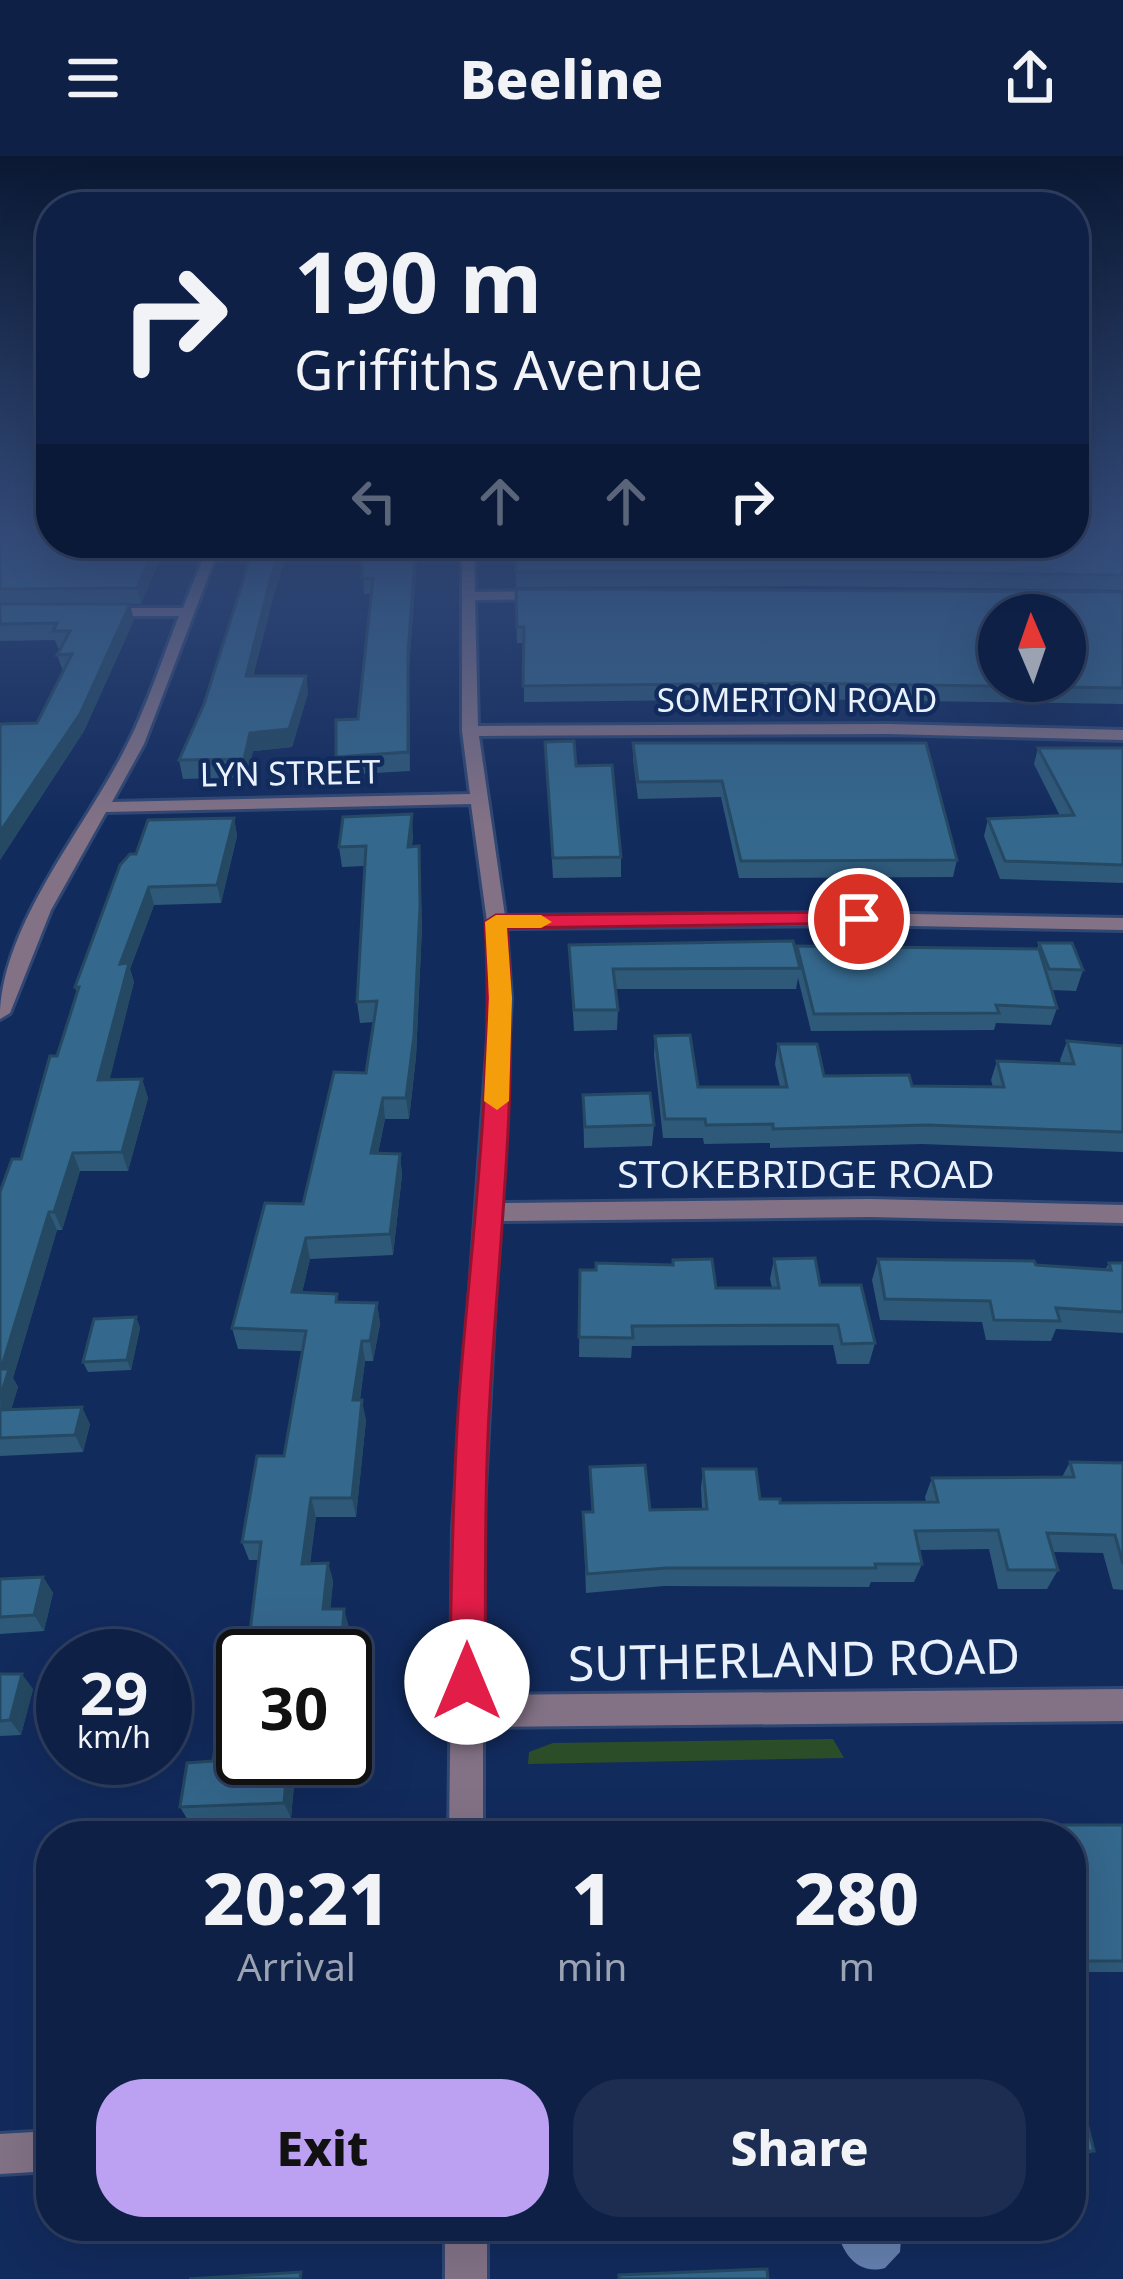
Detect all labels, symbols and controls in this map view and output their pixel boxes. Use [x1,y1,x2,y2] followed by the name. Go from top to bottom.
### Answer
[460,41,663,115] text: Beeline
[60,45,126,111] icon: menu
[997,45,1063,111] icon: share
[294,223,542,338] text: 190 m
[96,240,252,396] icon: right
[294,332,703,406] text: Griffiths Avenue
[341,468,407,534] icon: left
[467,468,533,534] icon: ahead
[593,468,659,534] icon: ahead
[719,468,785,534] icon: right
[978,594,1086,702] north arrow
[978,594,1086,702] map controls
[657,677,937,722] street label: SOMERTON ROAD
[199,748,381,797] street label: LYN STREET
[808,868,910,970] pin
[826,886,892,952] icon: arrive
[617,1146,995,1199] street label: STOKEBRIDGE ROAD
[404,1619,530,1745] position arrow
[567,1622,1021,1695] street label: SUTHERLAND ROAD
[216,1629,372,1785] speed limit sign: 30
[80,1651,148,1733] text: 29
[77,1716,151,1757] text: km/h
[203,1848,390,1946] text: 20:21
[571,1848,613,1946] text: 1
[794,1848,919,1946] text: 280
[237,1939,356,1992] text: Arrival
[557,1939,627,1992] text: min
[838,1939,875,1992] text: m
[96,2079,549,2217] button: Exit
[573,2079,1026,2217] button: Share

